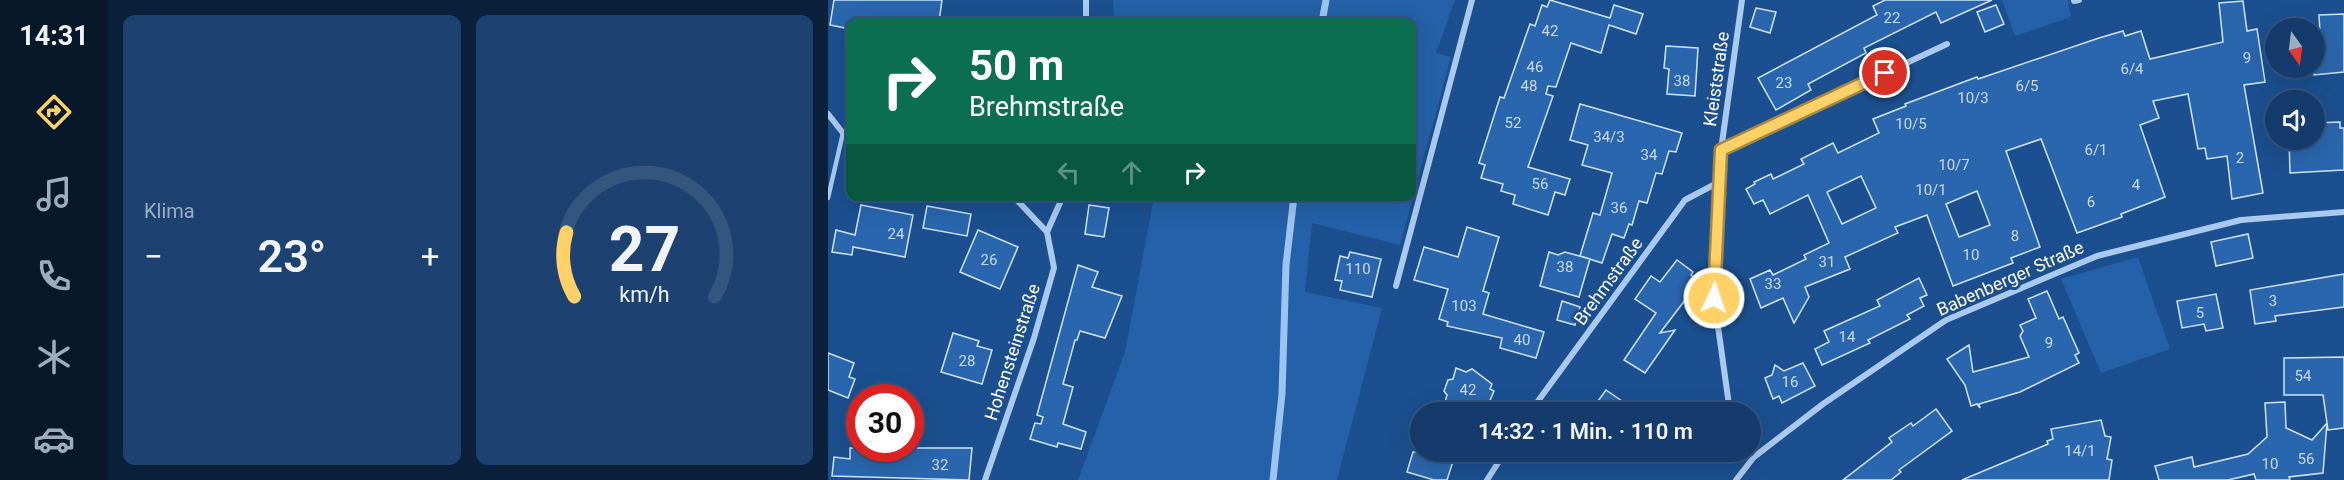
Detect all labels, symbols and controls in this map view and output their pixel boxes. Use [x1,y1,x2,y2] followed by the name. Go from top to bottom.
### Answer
[1884,9,1900,27] house number: 22
[2265,18,2325,78] north arrow
[2265,18,2325,150] map controls
[19,20,89,52] text: 14:31
[1542,22,1558,40] house number: 42
[1699,30,1733,128] street label: Kleiststraße
[969,41,1064,90] text: 50 m
[870,42,948,120] icon: right
[1859,47,1910,98] pin
[2243,49,2251,67] house number: 9
[1868,56,1901,89] icon: arrive
[1527,58,1543,76] house number: 46
[2120,60,2144,78] house number: 6/4
[1674,72,1690,90] house number: 38
[1776,74,1792,92] house number: 23
[1521,77,1537,95] house number: 48
[2015,77,2039,95] house number: 6/5
[1957,89,1989,107] house number: 10/3
[2265,90,2325,150] button: sound
[33,91,75,133] icon: directions
[969,91,1124,123] text: Brehmstraße
[1505,114,1521,132] house number: 52
[1895,115,1927,133] house number: 10/5
[1593,128,1625,146] house number: 34/3
[2084,141,2108,159] house number: 6/1
[1641,146,1658,164] house number: 34
[2236,149,2244,167] house number: 2
[1052,156,1085,189] icon: left
[1115,156,1148,189] icon: ahead
[1178,156,1211,189] icon: right
[1938,156,1970,174] house number: 10/7
[33,173,75,215] icon: music
[1532,175,1548,193] house number: 56
[2132,176,2141,194] house number: 4
[1915,181,1947,199] house number: 10/1
[2087,193,2095,211] house number: 6
[144,199,195,223] text: Klima
[1611,199,1627,217] house number: 36
[608,213,680,286] text: 27
[888,225,905,243] house number: 24
[2011,227,2019,245] house number: 8
[257,230,326,283] text: 23°
[1569,233,1647,329] street label: Brehmstraße
[1933,236,2087,320] street label: Babenberger Straße
[144,237,163,276] text: −
[421,237,440,276] text: +
[1963,246,1979,264] house number: 10
[981,251,997,269] house number: 26
[1819,253,1835,271] house number: 31
[33,255,75,297] icon: phone
[1557,258,1573,276] house number: 38
[1345,260,1371,278] house number: 110
[1682,266,1746,330] position arrow
[1765,275,1781,293] house number: 33
[980,281,1044,423] street label: Hohensteinstraße
[619,282,669,307] text: km/h
[2269,292,2277,310] house number: 3
[1451,297,1477,315] house number: 103
[2196,304,2204,322] house number: 5
[1839,328,1856,346] house number: 14
[1514,331,1530,349] house number: 40
[2045,334,2053,352] house number: 9
[33,336,75,378] icon: climate
[959,352,975,370] house number: 28
[2295,367,2312,385] house number: 54
[1782,373,1798,391] house number: 16
[1460,381,1476,399] house number: 42
[846,384,924,462] speed limit sign: 30
[33,418,75,460] icon: car
[1478,419,1693,444] text: 14:32 · 1 Min. · 110 m
[2064,442,2096,460] house number: 14/1
[2298,450,2314,468] house number: 56
[2262,455,2278,473] house number: 10
[932,456,948,474] house number: 32

